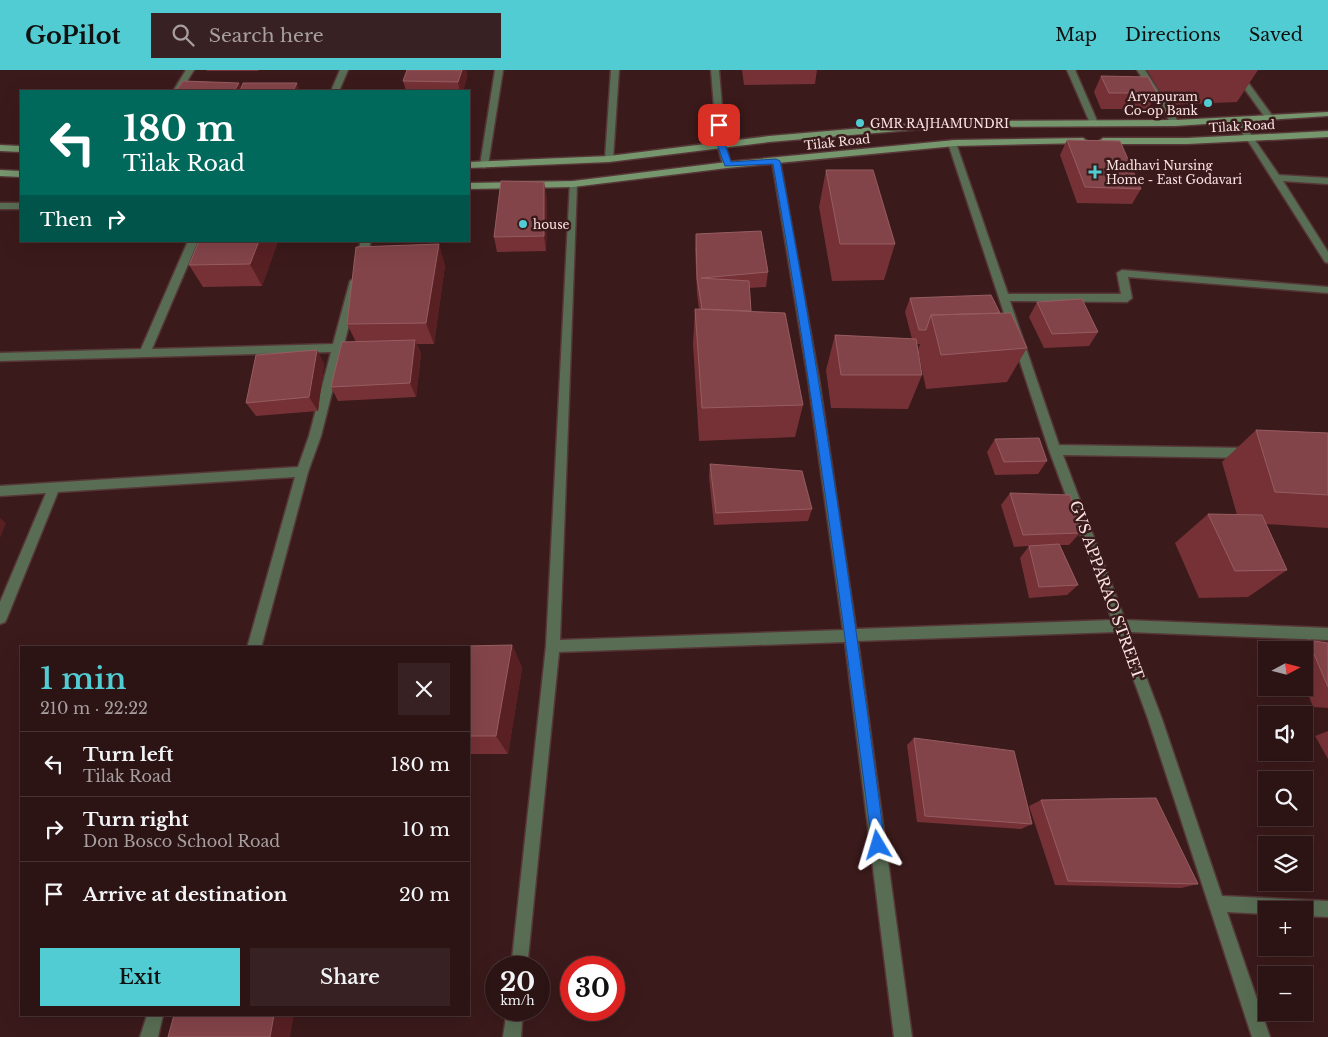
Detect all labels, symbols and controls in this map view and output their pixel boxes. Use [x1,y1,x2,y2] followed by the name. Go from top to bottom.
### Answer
[151,13,501,58] search box
[25,21,121,50] text: GoPilot
[169,21,197,49] icon: search
[209,24,324,47] text: Search here
[1055,24,1097,46] text: Map
[1125,24,1221,46] text: Directions
[1249,24,1303,46] text: Saved
[1124,89,1199,118] place label: Aryapuram Co-op Bank
[1202,97,1214,109] marker: Aryapuram Co-op Bank
[698,104,740,146] pin
[123,107,235,150] text: 180 m
[40,110,105,175] icon: left
[705,111,733,139] icon: arrive
[870,116,1009,131] place label: GMR RAJHAMUNDRI
[854,117,866,129] marker: GMR RAJHAMUNDRI
[1208,117,1276,135] street label: Tilak Road
[803,131,871,153] street label: Tilak Road
[123,150,245,177] text: Tilak Road
[1106,158,1242,187] place label: Madhavi Nursing Home - East Godavari
[1088,165,1102,179] marker: Madhavi Nursing Home - East Godavari
[102,205,130,233] icon: right
[40,208,92,231] text: Then
[533,217,570,232] place label: house
[517,218,529,230] marker: house
[1066,498,1148,682] street label: GVS APPARAO STREET
[1258,641,1312,696] north arrow
[1258,641,1313,1021] map controls
[40,660,126,697] text: 1 min
[398,663,450,715] button: close
[40,698,148,718] text: 210 m · 22:22
[1258,706,1313,761] button: sound
[83,743,174,766] text: Turn left
[40,750,68,778] icon: left
[391,753,450,776] text: 180 m
[83,766,172,786] text: Tilak Road
[1258,771,1313,826] button: search
[83,808,189,831] text: Turn right
[40,815,68,843] icon: right
[402,818,450,841] text: 10 m
[851,818,903,870] position arrow
[83,831,280,851] text: Don Bosco School Road
[1258,836,1313,891] button: layers
[40,880,68,908] icon: arrive
[83,883,287,906] text: Arrive at destination
[399,883,450,906] text: 20 m
[1258,901,1313,956] button: +
[40,948,240,1006] button: Exit
[250,948,450,1006] button: Share
[560,956,625,1021] speed limit sign: 30
[1258,966,1313,1021] button: −
[500,967,535,998] text: 20
[500,993,535,1008] text: km/h

